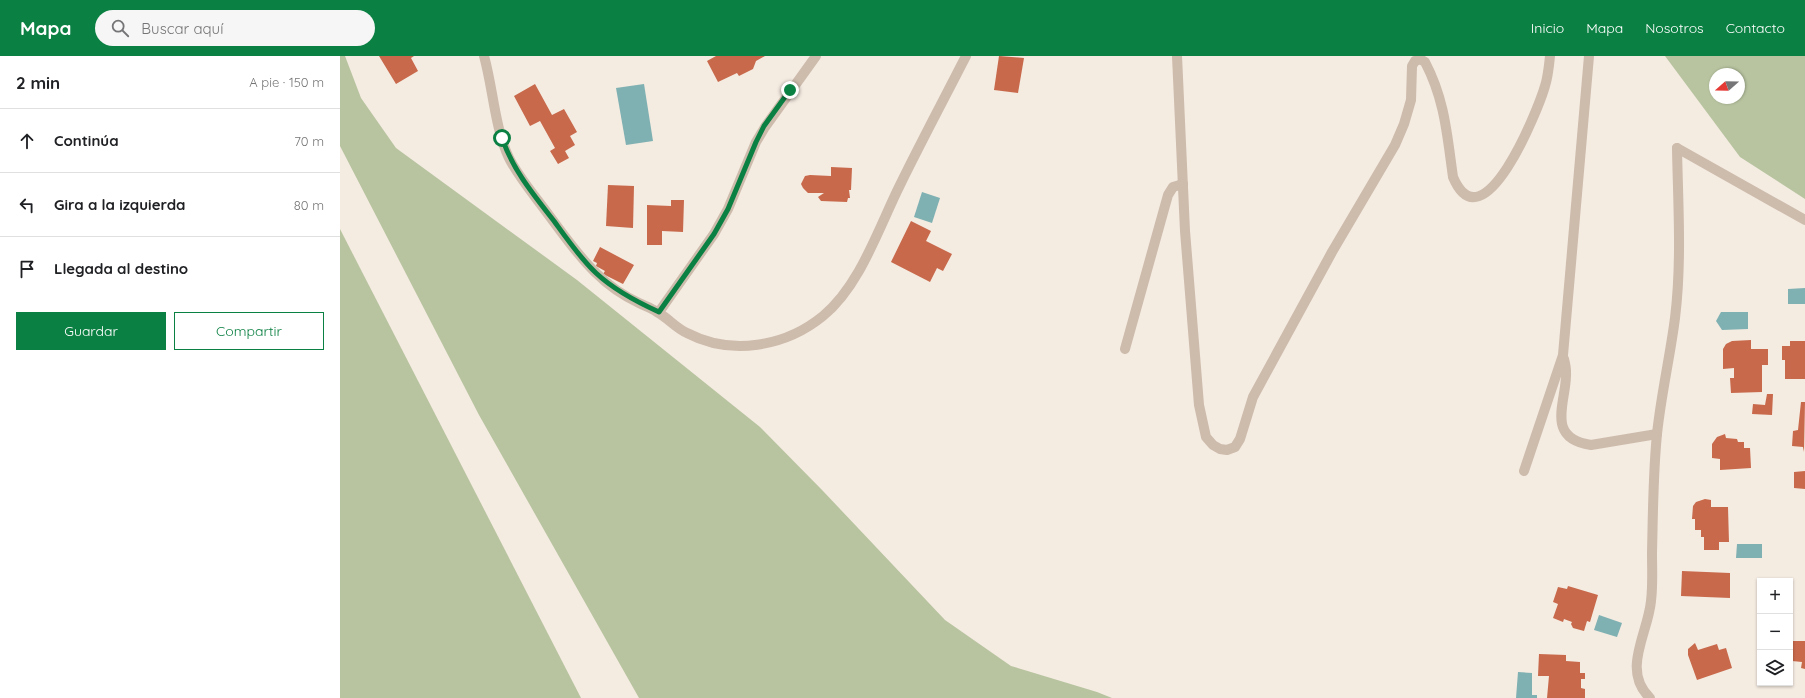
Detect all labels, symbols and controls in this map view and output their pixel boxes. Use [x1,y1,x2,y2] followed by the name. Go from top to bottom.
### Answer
[95,10,375,46] search box
[20,16,71,40] text: Mapa
[109,17,131,39] icon: search
[141,19,223,38] text: Buscar aquí
[1531,19,1564,37] text: Inicio
[1586,19,1623,37] text: Mapa
[1645,19,1704,37] text: Nosotros
[1726,19,1785,37] text: Contacto
[1709,68,1745,104] north arrow
[16,72,60,93] text: 2 min
[249,74,324,90] text: A pie · 150 m
[781,81,799,99] route end
[493,129,511,147] route start
[16,130,38,152] icon: ahead
[54,131,119,150] text: Continúa
[294,133,324,149] text: 70 m
[16,194,38,216] icon: left
[54,195,186,214] text: Gira a la izquierda
[294,197,324,213] text: 80 m
[16,258,38,280] icon: arrive
[54,259,188,278] text: Llegada al destino
[16,312,166,350] button: Guardar
[174,312,324,350] button: Compartir
[1757,578,1793,686] map controls
[1757,578,1793,614] button: +
[1757,614,1793,650] button: −
[1757,650,1793,686] button: layers

